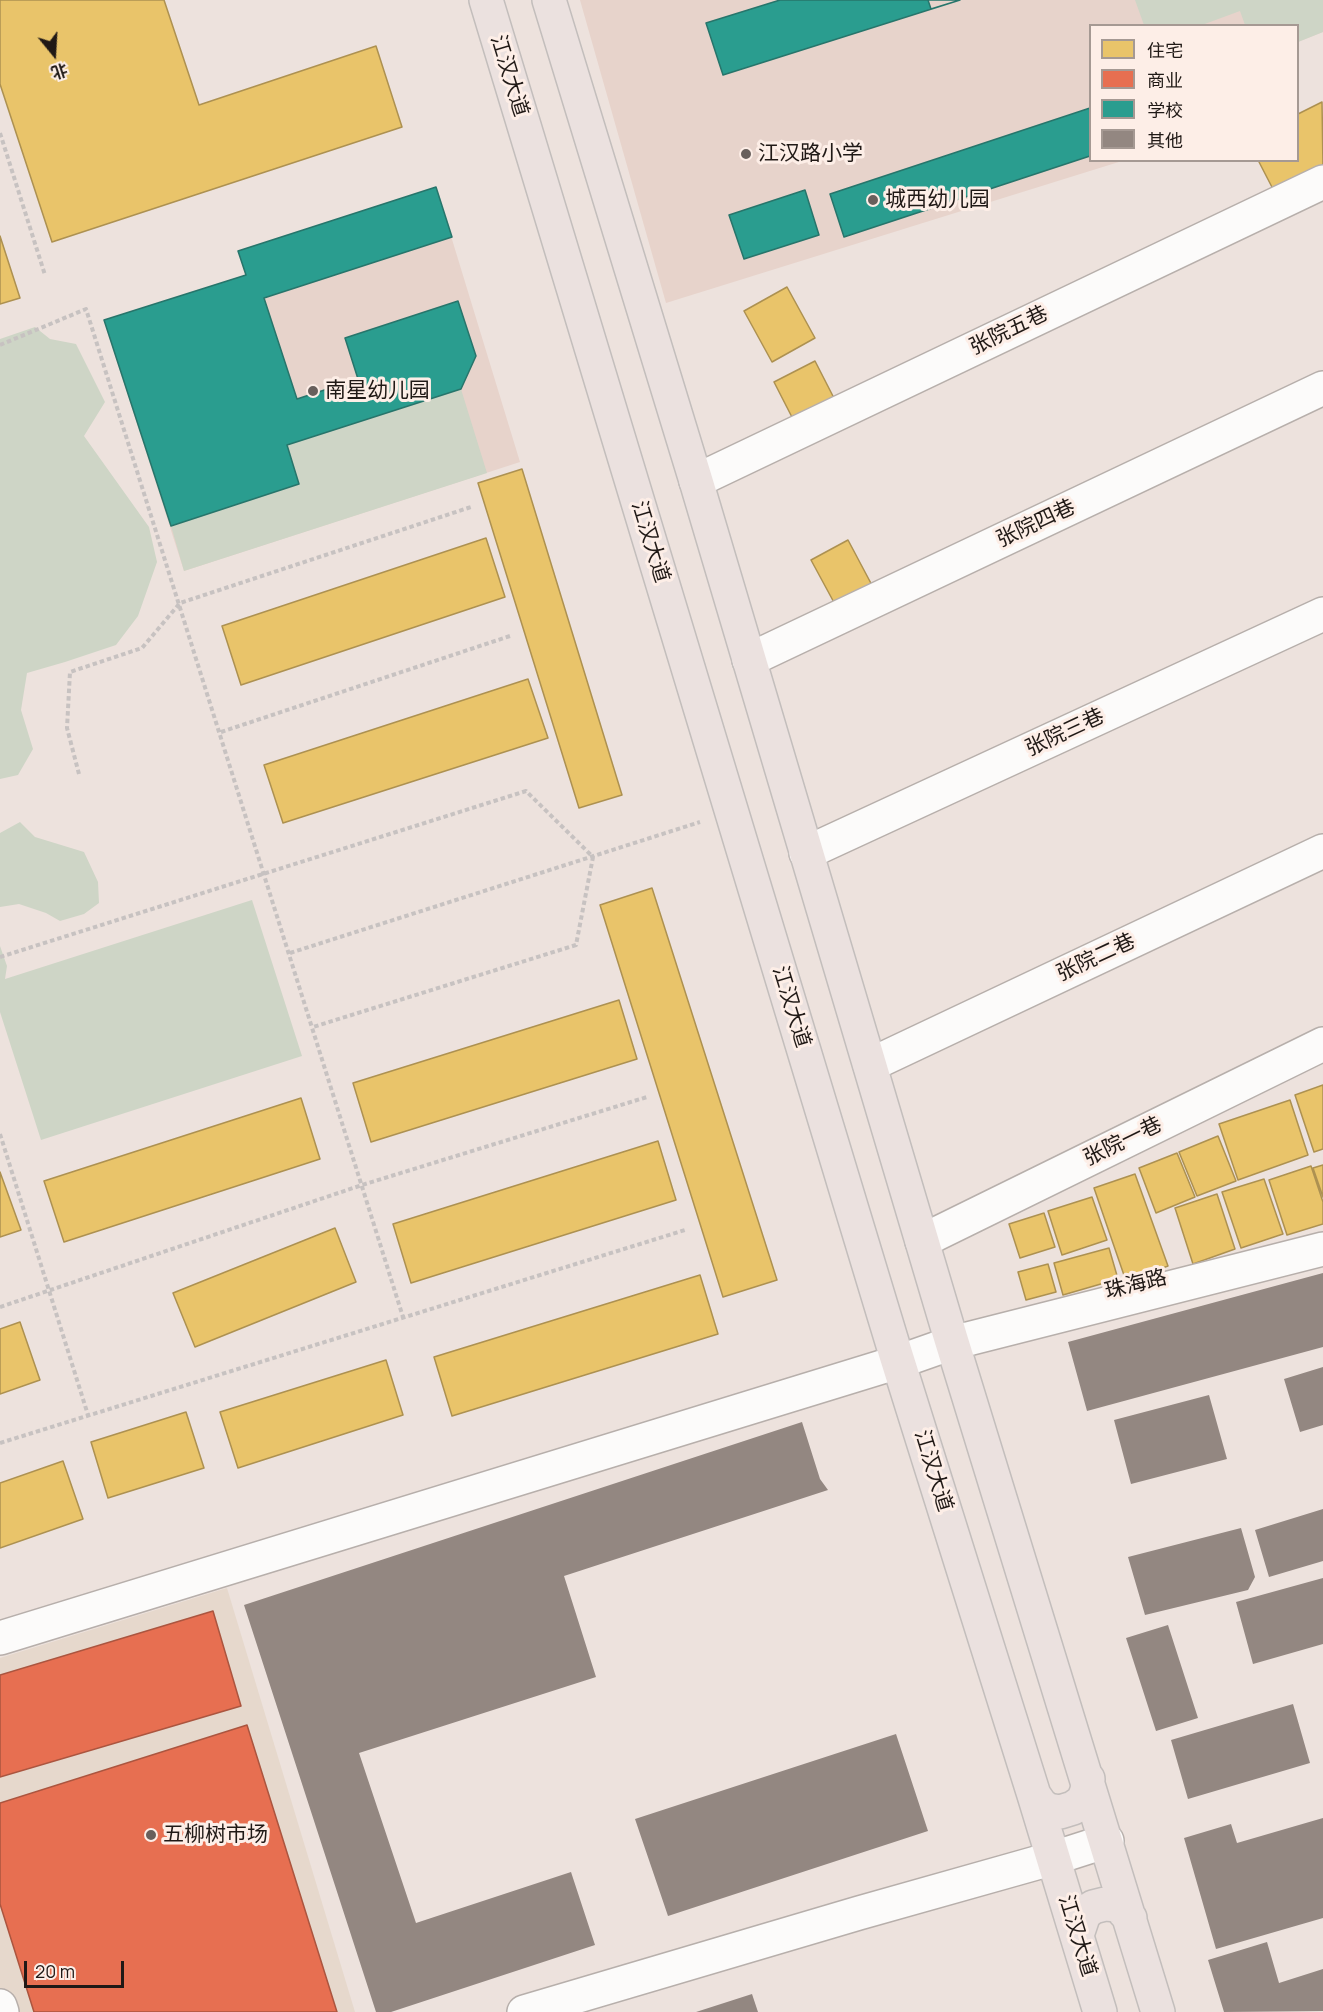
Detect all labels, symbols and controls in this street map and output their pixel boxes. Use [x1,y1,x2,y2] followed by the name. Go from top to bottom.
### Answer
[24,24,84,84] north arrow
[1089,24,1299,162] legend
[485,32,533,120] street label: 江汉大道
[1147,38,1183,62] text: 住宅
[49,58,71,84] text: 北
[1147,68,1183,92] text: 商业
[1147,98,1183,122] text: 学校
[1147,128,1183,152] text: 其他
[758,141,863,167] place label: 江汉路小学
[739,147,753,161] marker: 江汉路小学
[885,187,990,213] place label: 城西幼儿园
[866,193,880,207] marker: 城西幼儿园
[966,301,1052,361] street label: 张院五巷
[325,378,430,404] place label: 南星幼儿园
[306,384,320,398] marker: 南星幼儿园
[993,495,1079,553] street label: 张院四巷
[626,498,674,586] street label: 江汉大道
[1022,704,1108,762] street label: 张院三巷
[1053,929,1139,987] street label: 张院二巷
[767,963,815,1051] street label: 江汉大道
[1080,1112,1166,1172] street label: 张院一巷
[1102,1265,1170,1305] street label: 珠海路
[909,1427,957,1515] street label: 江汉大道
[163,1822,268,1848] place label: 五柳树市场
[144,1828,158,1842] marker: 五柳树市场
[1053,1892,1101,1980] street label: 江汉大道
[27,1949,128,1987] scale bar
[35,1959,75,1983] text: 20 m

